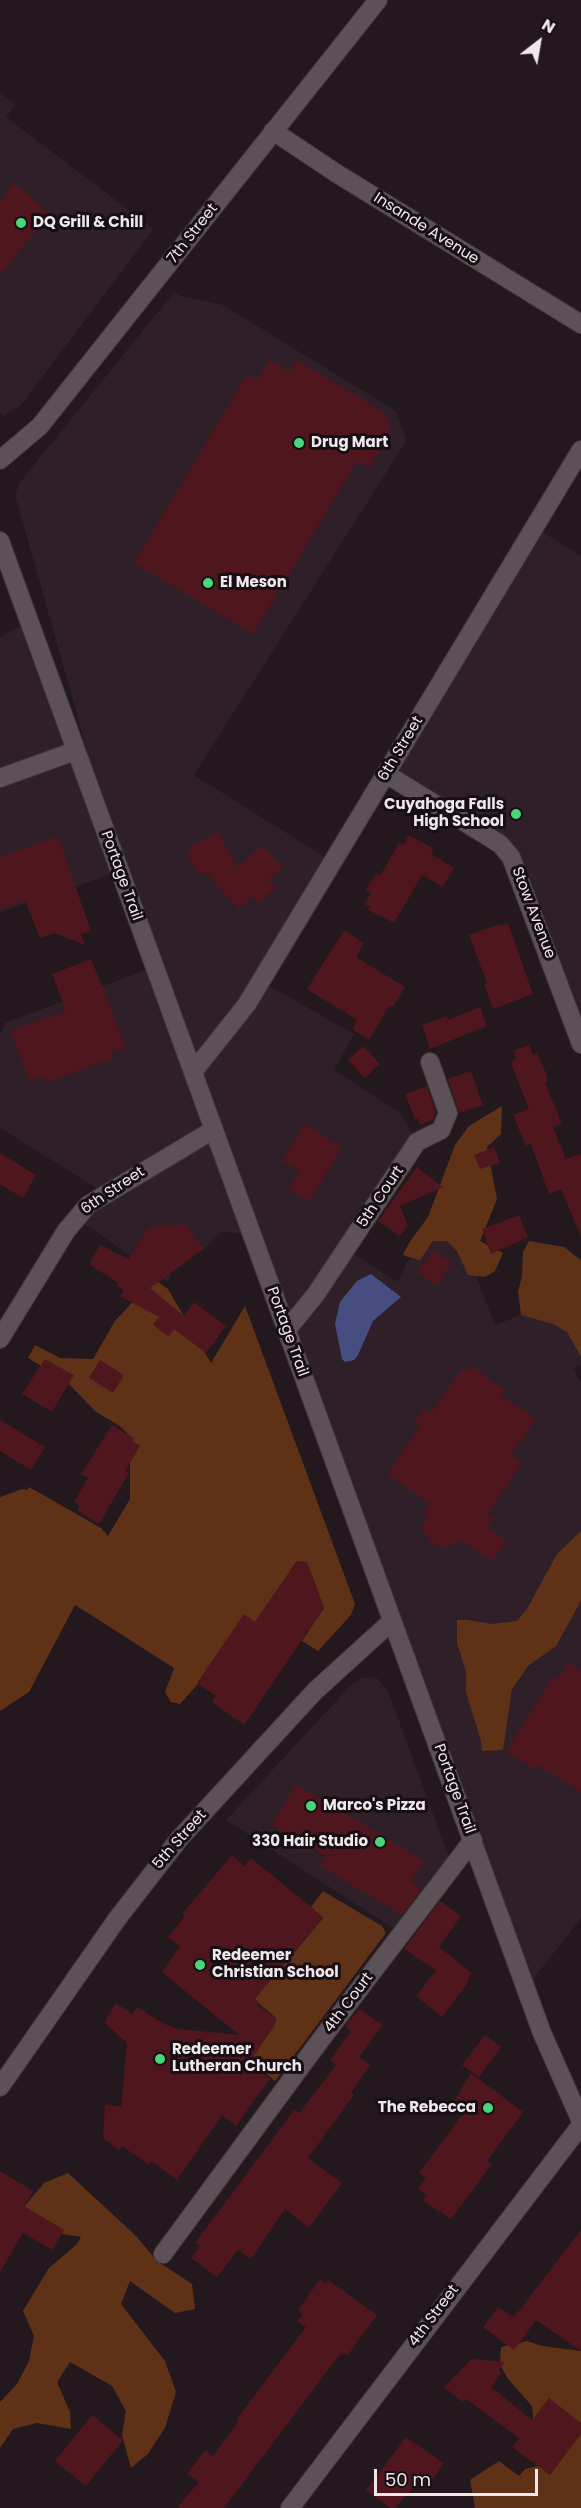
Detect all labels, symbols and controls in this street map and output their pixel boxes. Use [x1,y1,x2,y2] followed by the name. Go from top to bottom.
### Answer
[509,12,569,72] north arrow
[537,13,560,39] text: N
[370,189,482,269] street label: Insande Avenue
[164,200,222,268] street label: 7th Street
[33,214,143,232] place label: DQ Grill & Chill
[14,216,28,230] marker: DQ Grill & Chill
[311,434,388,452] place label: Drug Mart
[292,436,306,450] marker: Drug Mart
[220,574,287,592] place label: El Meson
[201,576,215,590] marker: El Meson
[375,713,427,785] street label: 6th Street
[384,796,504,831] place label: Cuyahoga Falls High School
[509,807,523,821] marker: Cuyahoga Falls High School
[96,829,146,923] street label: Portage Trail
[507,865,559,961] street label: Stow Avenue
[78,1163,148,1219] street label: 6th Street
[354,1163,408,1231] street label: 5th Court
[262,1285,312,1379] street label: Portage Trail
[429,1742,479,1836] street label: Portage Trail
[323,1797,426,1815] place label: Marco's Pizza
[304,1799,318,1813] marker: Marco's Pizza
[149,1807,211,1873] street label: 5th Street
[252,1833,368,1851] place label: 330 Hair Studio
[373,1835,387,1849] marker: 330 Hair Studio
[212,1947,339,1982] place label: Redeemer Christian School
[193,1958,207,1972] marker: Redeemer Christian School
[321,1969,377,2037] street label: 4th Court
[172,2041,302,2076] place label: Redeemer Lutheran Church
[153,2052,167,2066] marker: Redeemer Lutheran Church
[378,2099,476,2117] place label: The Rebecca
[481,2101,495,2115] marker: The Rebecca
[405,2282,463,2350] street label: 4th Street
[377,2457,540,2495] scale bar
[385,2467,431,2492] text: 50 m

